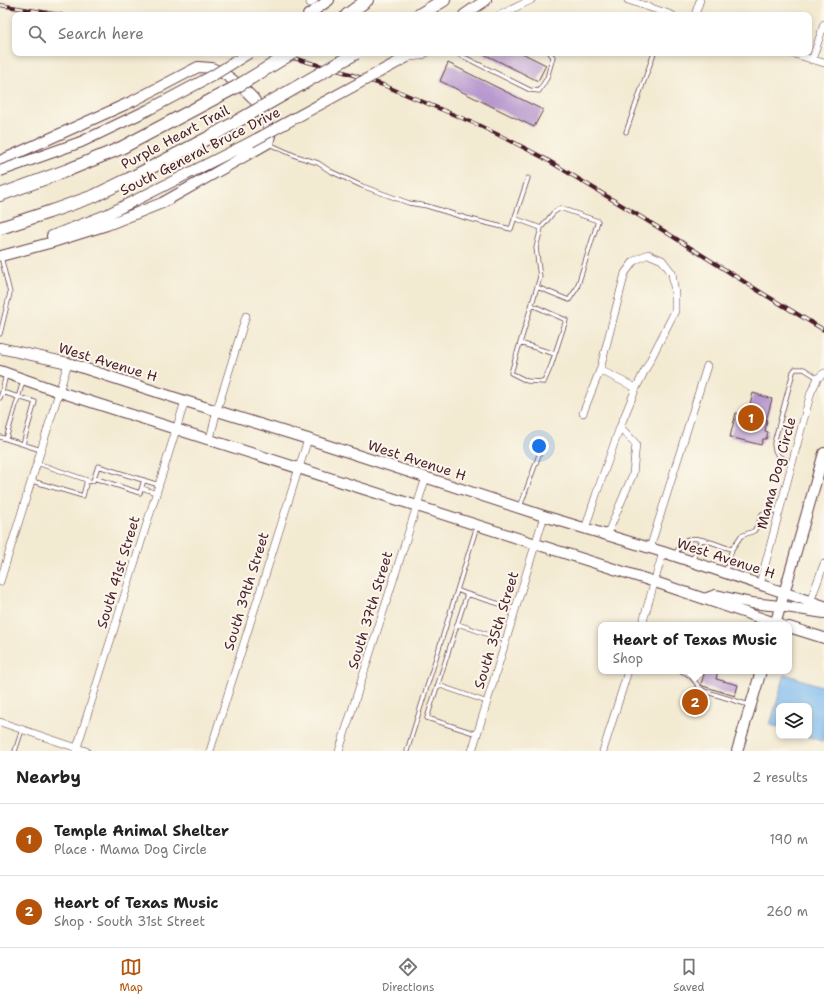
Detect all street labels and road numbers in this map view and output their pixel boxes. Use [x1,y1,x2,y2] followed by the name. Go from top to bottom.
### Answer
[118,100,233,173] street label: Purple Heart Trail
[117,103,283,199] street label: South General Bruce Drive
[56,338,160,386] street label: West Avenue H
[752,415,800,531] street label: Mama Dog Circle
[365,436,469,484] street label: West Avenue H
[92,514,144,630] street label: South 41st Street
[219,530,273,652] street label: South 39th Street
[674,534,778,582] street label: West Avenue H
[344,549,396,671] street label: South 37th Street
[470,569,522,691] street label: South 35th Street

